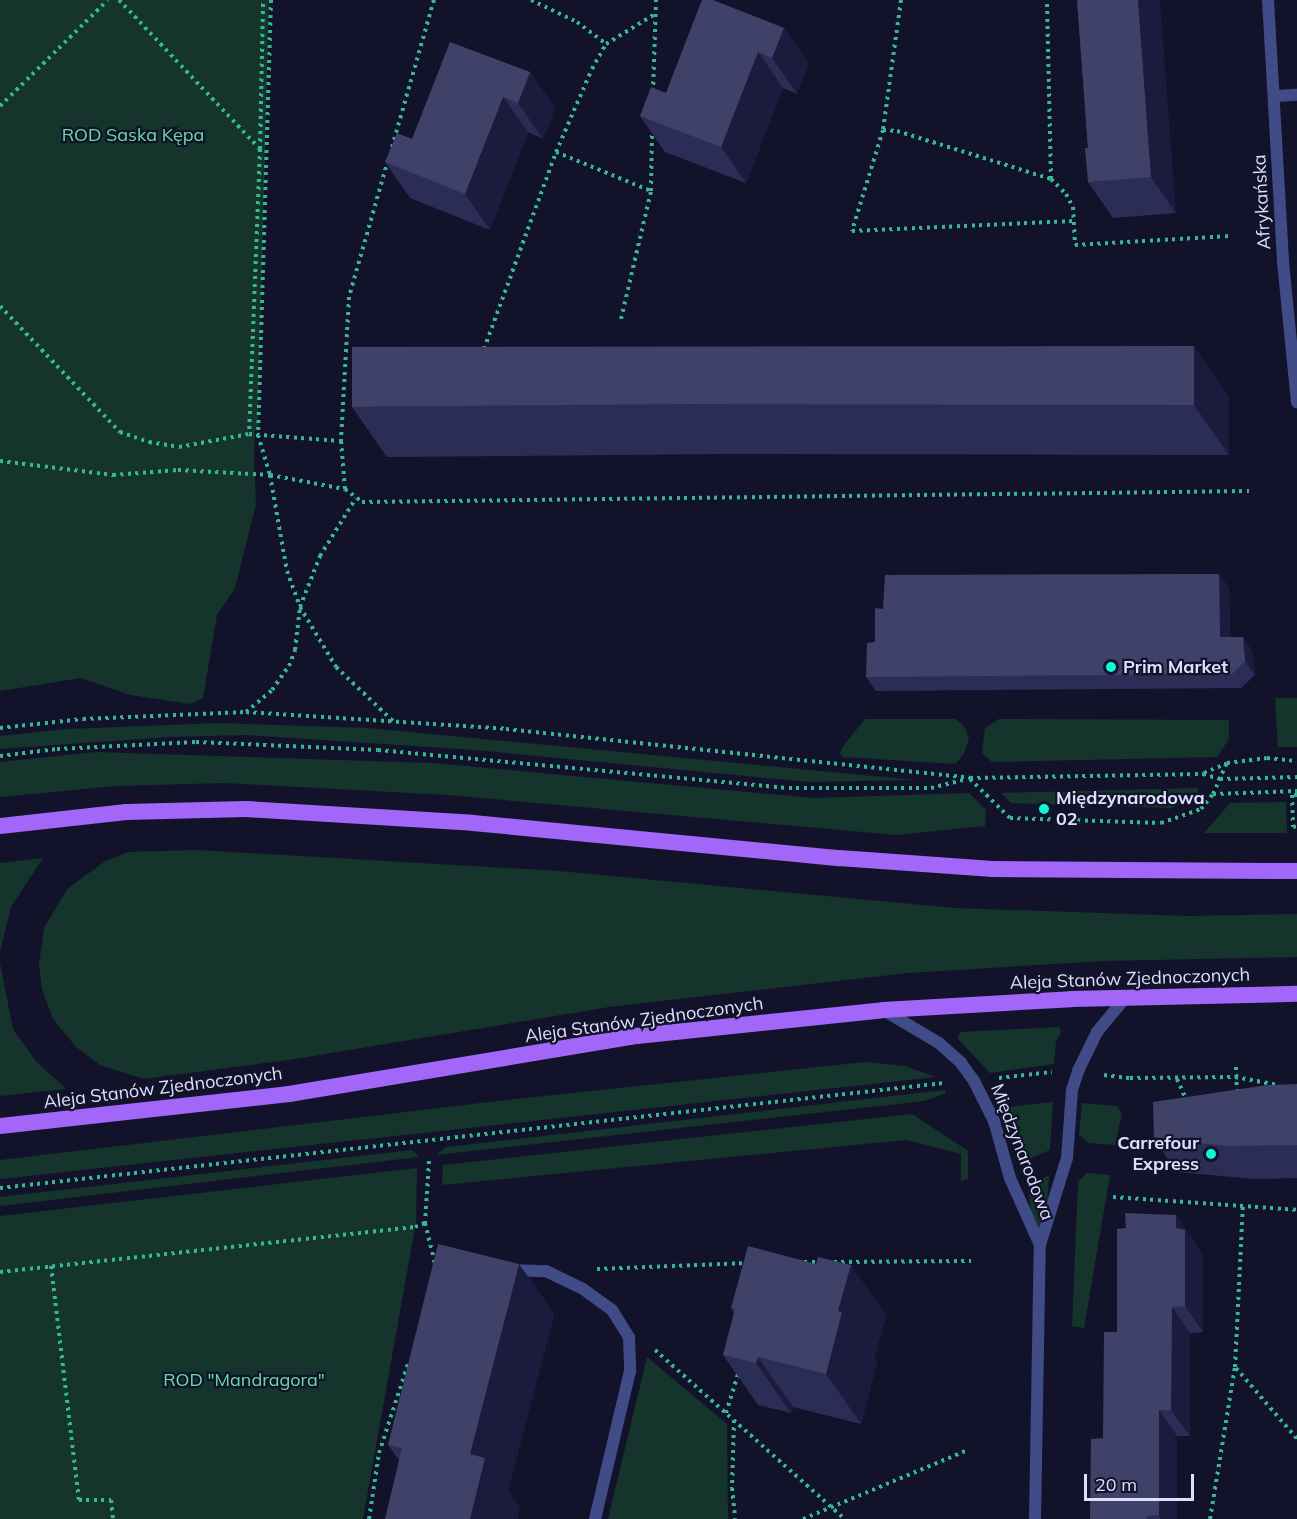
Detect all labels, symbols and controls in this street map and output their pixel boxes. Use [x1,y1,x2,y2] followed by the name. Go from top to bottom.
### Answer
[62,124,204,146] park label: ROD Saska Kępa
[1249,154,1275,250] street label: Afrykańska
[1123,656,1228,678] place label: Prim Market
[1104,660,1118,674] marker: Prim Market
[1056,788,1205,830] place label: Międzynarodowa 02
[1037,802,1051,816] marker: Międzynarodowa 02
[1009,964,1251,994] street label: Aleja Stanów Zjednoczonych
[523,993,765,1047] street label: Aleja Stanów Zjednoczonych
[42,1063,284,1113] street label: Aleja Stanów Zjednoczonych
[986,1081,1058,1223] street label: Międzynarodowa
[1117,1133,1199,1176] place label: Carrefour Express
[1204,1147,1218,1161] marker: Carrefour Express
[163,1369,325,1391] park label: ROD "Mandragora"
[1087,1462,1196,1500] scale bar
[1095,1473,1137,1496] text: 20 m

